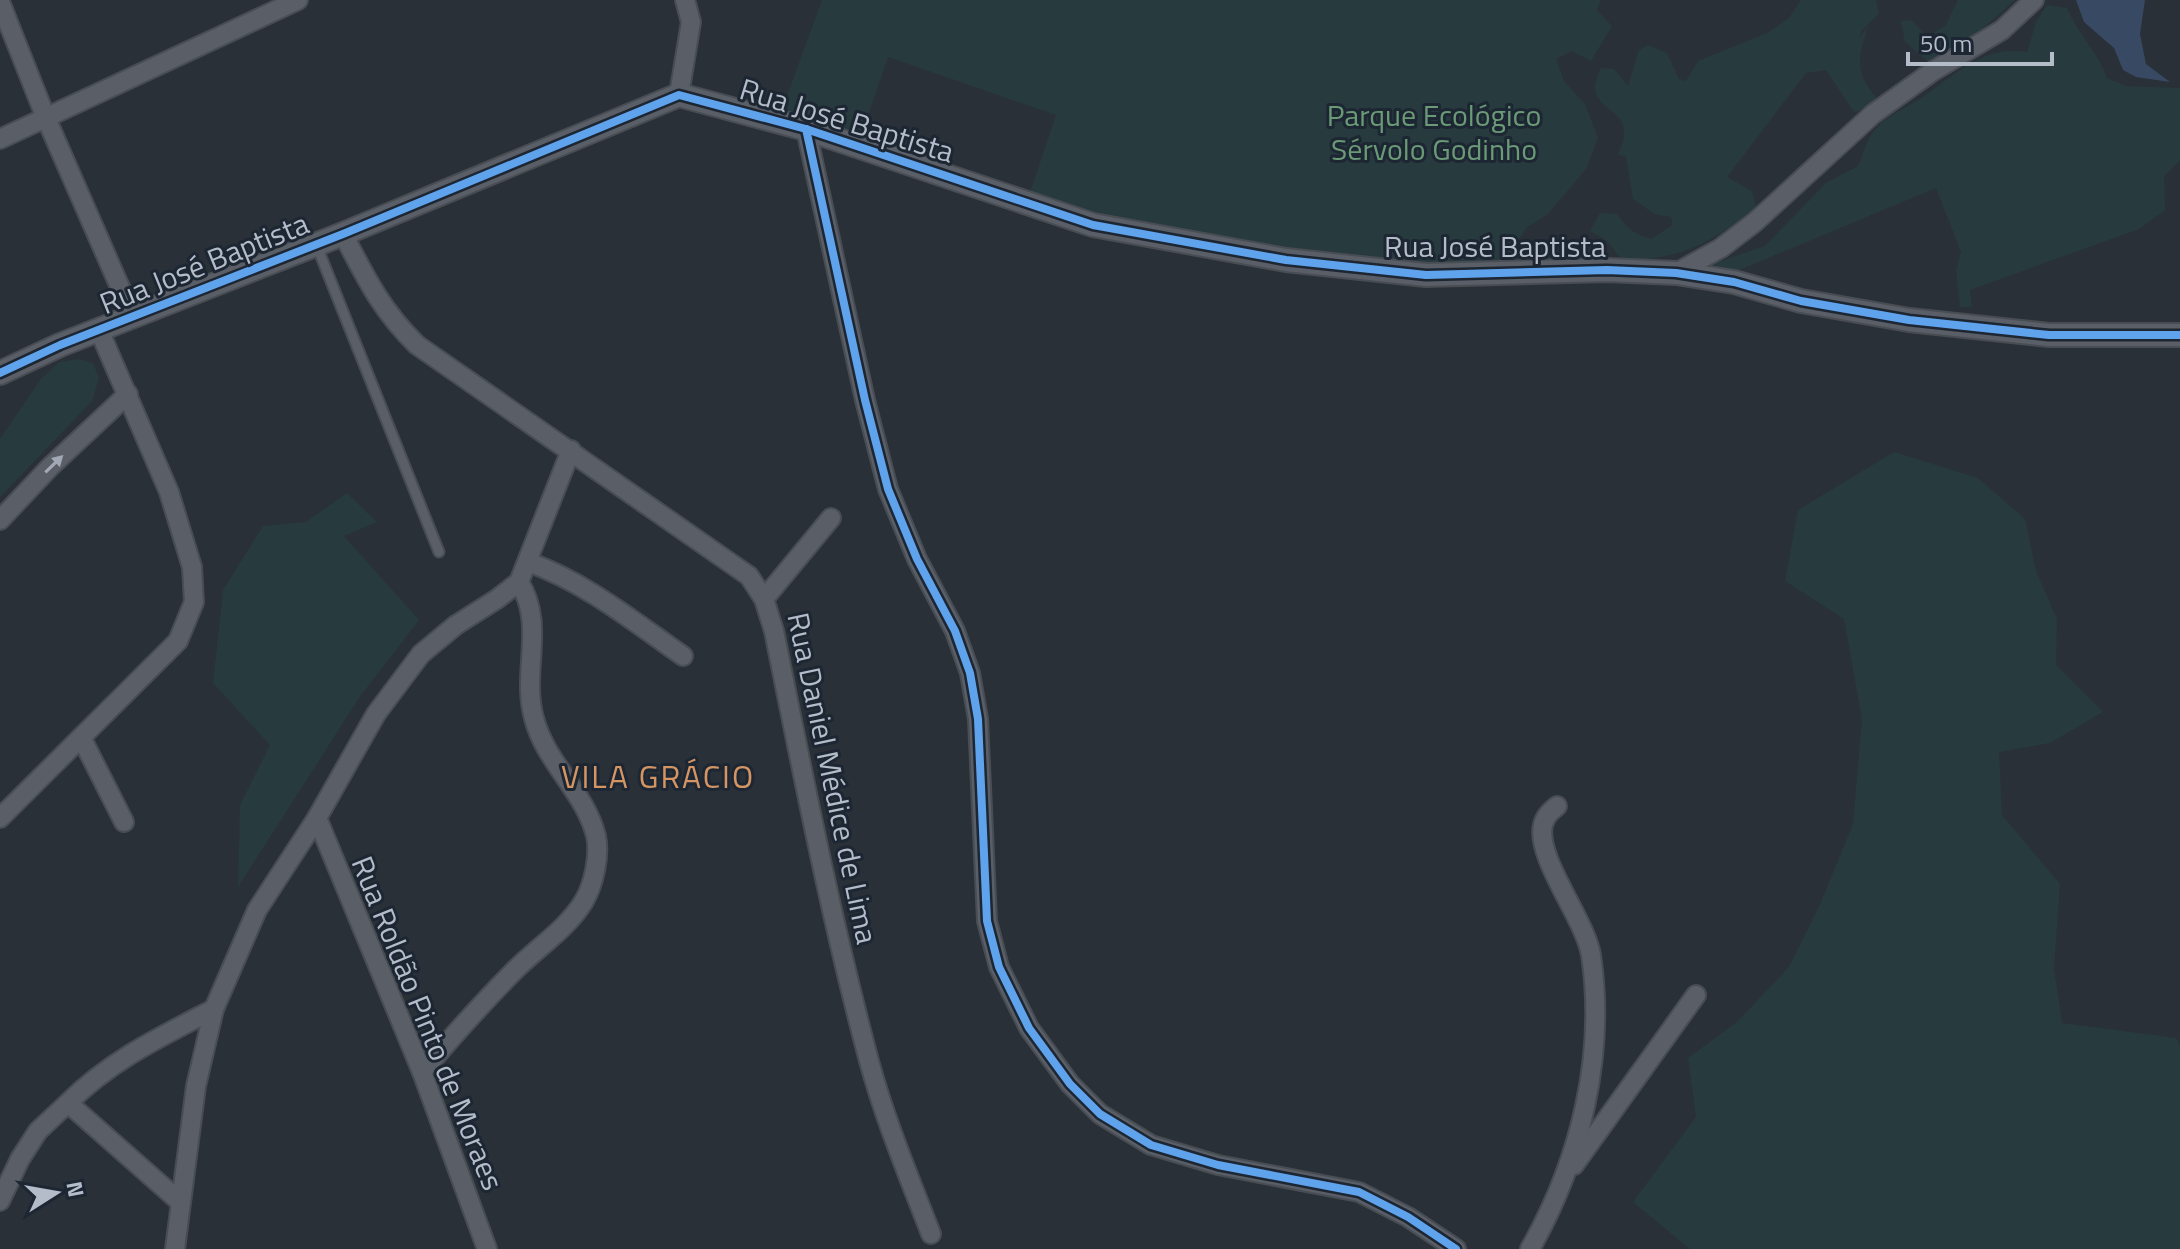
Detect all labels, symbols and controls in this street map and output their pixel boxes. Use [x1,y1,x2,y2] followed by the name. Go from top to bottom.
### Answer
[1908,16,2052,66] scale bar
[1920,25,1972,61] text: 50 m
[734,66,960,174] street label: Rua José Baptista
[1327,92,1541,172] park label: Parque Ecológico Sérvolo Godinho
[93,200,315,326] street label: Rua José Baptista
[1384,223,1606,269] street label: Rua José Baptista
[44,455,63,474] one-way arrow
[775,608,891,948] street label: Rua Daniel Médice de Lima
[561,752,755,800] district label: VILA GRÁCIO
[340,849,516,1197] street label: Rua Roldão Pinto de Moraes
[16,1153,96,1233] north arrow
[57,1178,94,1200] text: N

